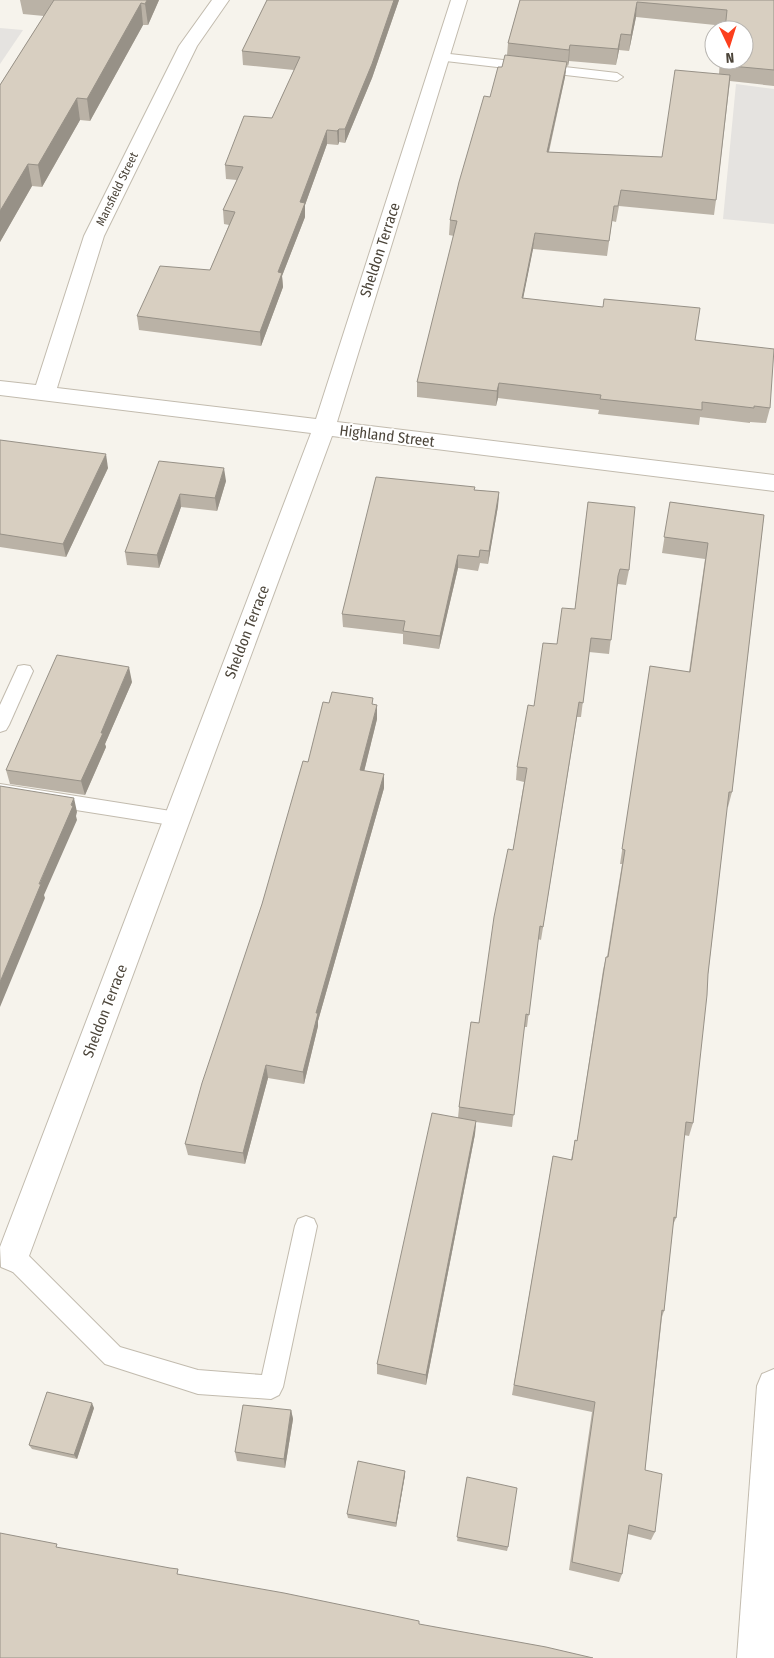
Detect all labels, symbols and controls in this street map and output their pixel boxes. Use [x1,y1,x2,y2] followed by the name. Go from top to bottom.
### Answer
[704,20,754,70] north arrow
[725,49,735,66] text: N
[93,150,141,228] street label: Mansfield Street
[356,200,404,300] street label: Sheldon Terrace
[339,421,436,451] street label: Highland Street
[221,583,273,681] street label: Sheldon Terrace
[79,962,131,1060] street label: Sheldon Terrace

